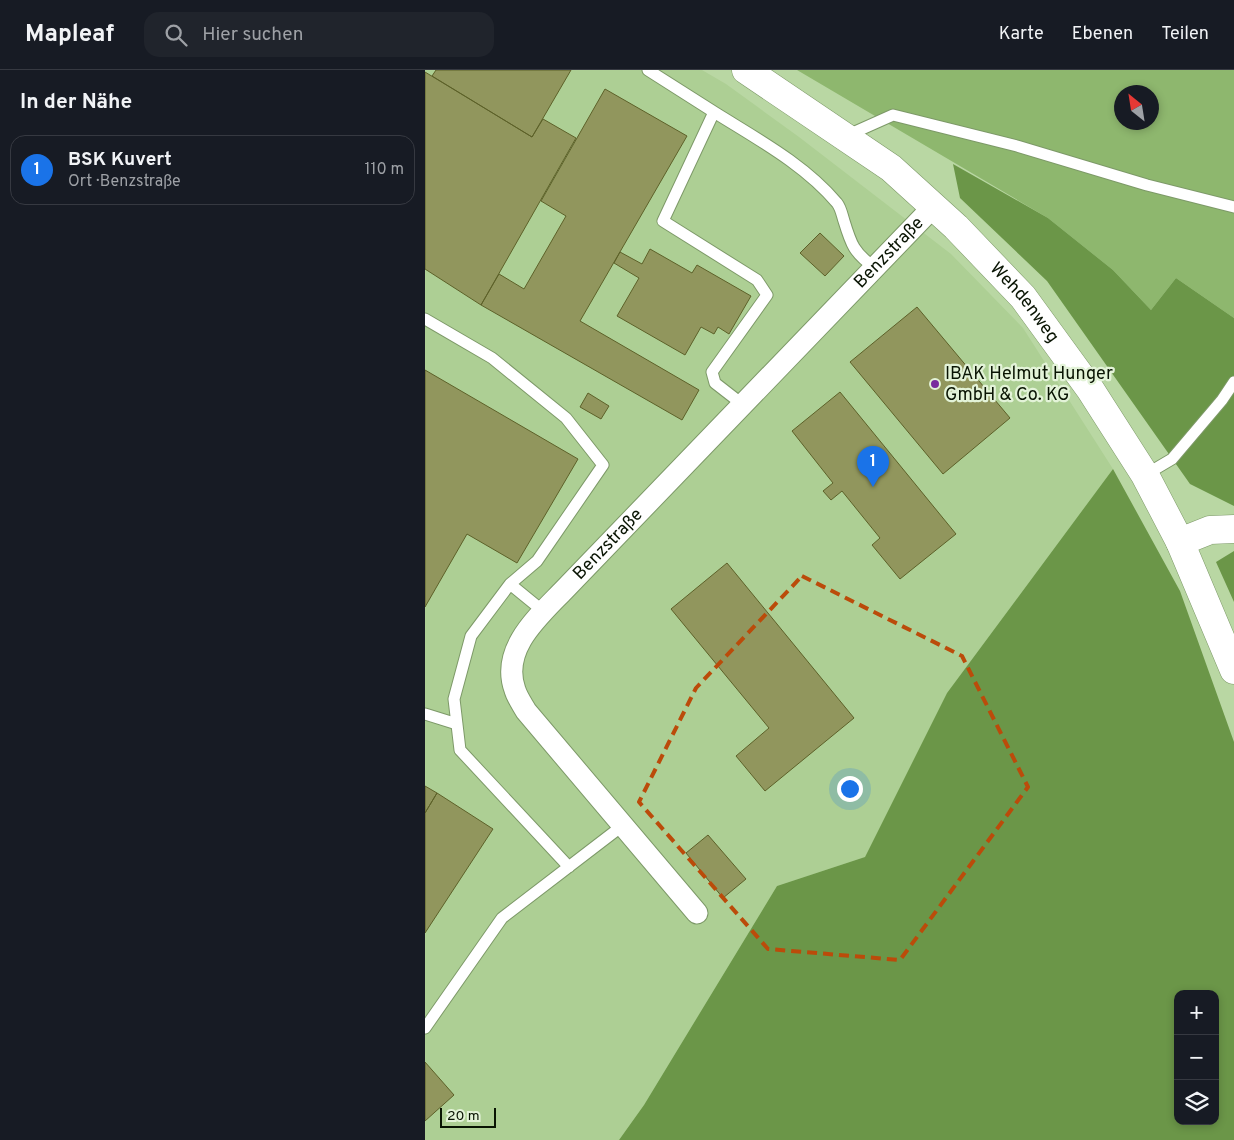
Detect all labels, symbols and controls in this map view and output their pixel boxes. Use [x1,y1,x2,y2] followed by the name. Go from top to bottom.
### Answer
[144,12,494,57] search box
[25,20,114,50] text: Mapleaf
[162,21,190,49] icon: search
[202,23,303,47] text: Hier suchen
[999,23,1044,46] text: Karte
[1072,23,1133,46] text: Ebenen
[1161,23,1209,46] text: Teilen
[1114,85,1159,130] north arrow
[20,89,132,116] text: In der Nähe
[68,148,172,172] text: BSK Kuvert
[34,160,40,180] text: 1
[364,160,404,180] text: 110 m
[68,172,181,192] text: Ort · Benzstraße
[849,212,929,293] street label: Benzstraße
[985,258,1064,348] street label: Wehdenweg
[945,363,1113,407] place label: IBAK Helmut Hunger GmbH & Co. KG
[929,378,941,390] marker: IBAK Helmut Hunger GmbH & Co. KG
[857,446,889,487] pin: 1
[568,504,648,585] street label: Benzstraße
[837,776,863,802] your location
[1174,990,1219,1125] map controls
[1174,990,1219,1035] button: +
[1174,1035,1219,1080] button: −
[1174,1080,1219,1125] button: layers
[440,1105,496,1128] scale bar
[447,1108,480,1125] text: 20 m

